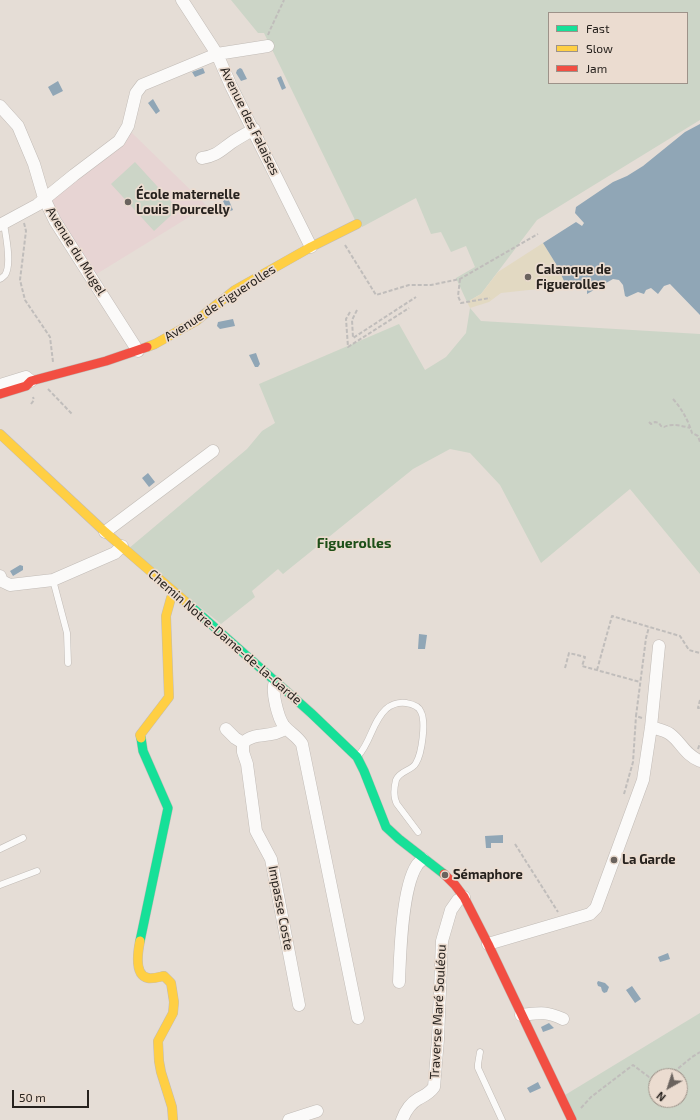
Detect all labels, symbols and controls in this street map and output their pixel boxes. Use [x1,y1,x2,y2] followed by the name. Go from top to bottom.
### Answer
[548,12,688,84] legend
[586,21,609,35] text: Fast
[586,41,613,55] text: Slow
[586,61,607,75] text: Jam
[217,64,283,178] street label: Avenue des Falaises
[136,187,240,218] place label: École maternelle Louis Pourcelly
[123,197,133,207] marker: École maternelle Louis Pourcelly
[43,204,109,298] street label: Avenue du Mugel
[161,261,279,345] street label: Avenue de Figuerolles
[536,262,611,293] place label: Calanque de Figuerolles
[523,272,533,282] marker: Calanque de Figuerolles
[317,535,391,551] district label: Figuerolles
[145,566,305,708] street label: Chemin Notre-Dame-de-la-Garde
[622,852,676,868] place label: La Garde
[609,855,619,865] marker: La Garde
[265,864,297,952] street label: Impasse Coste
[453,867,523,883] place label: Sémaphore
[440,870,450,880] marker: Sémaphore
[427,944,449,1080] street label: Traverse Maré Souléou
[648,1068,688,1108] north arrow
[14,1082,91,1108] scale bar
[654,1089,668,1104] text: N
[19,1090,46,1104] text: 50 m

